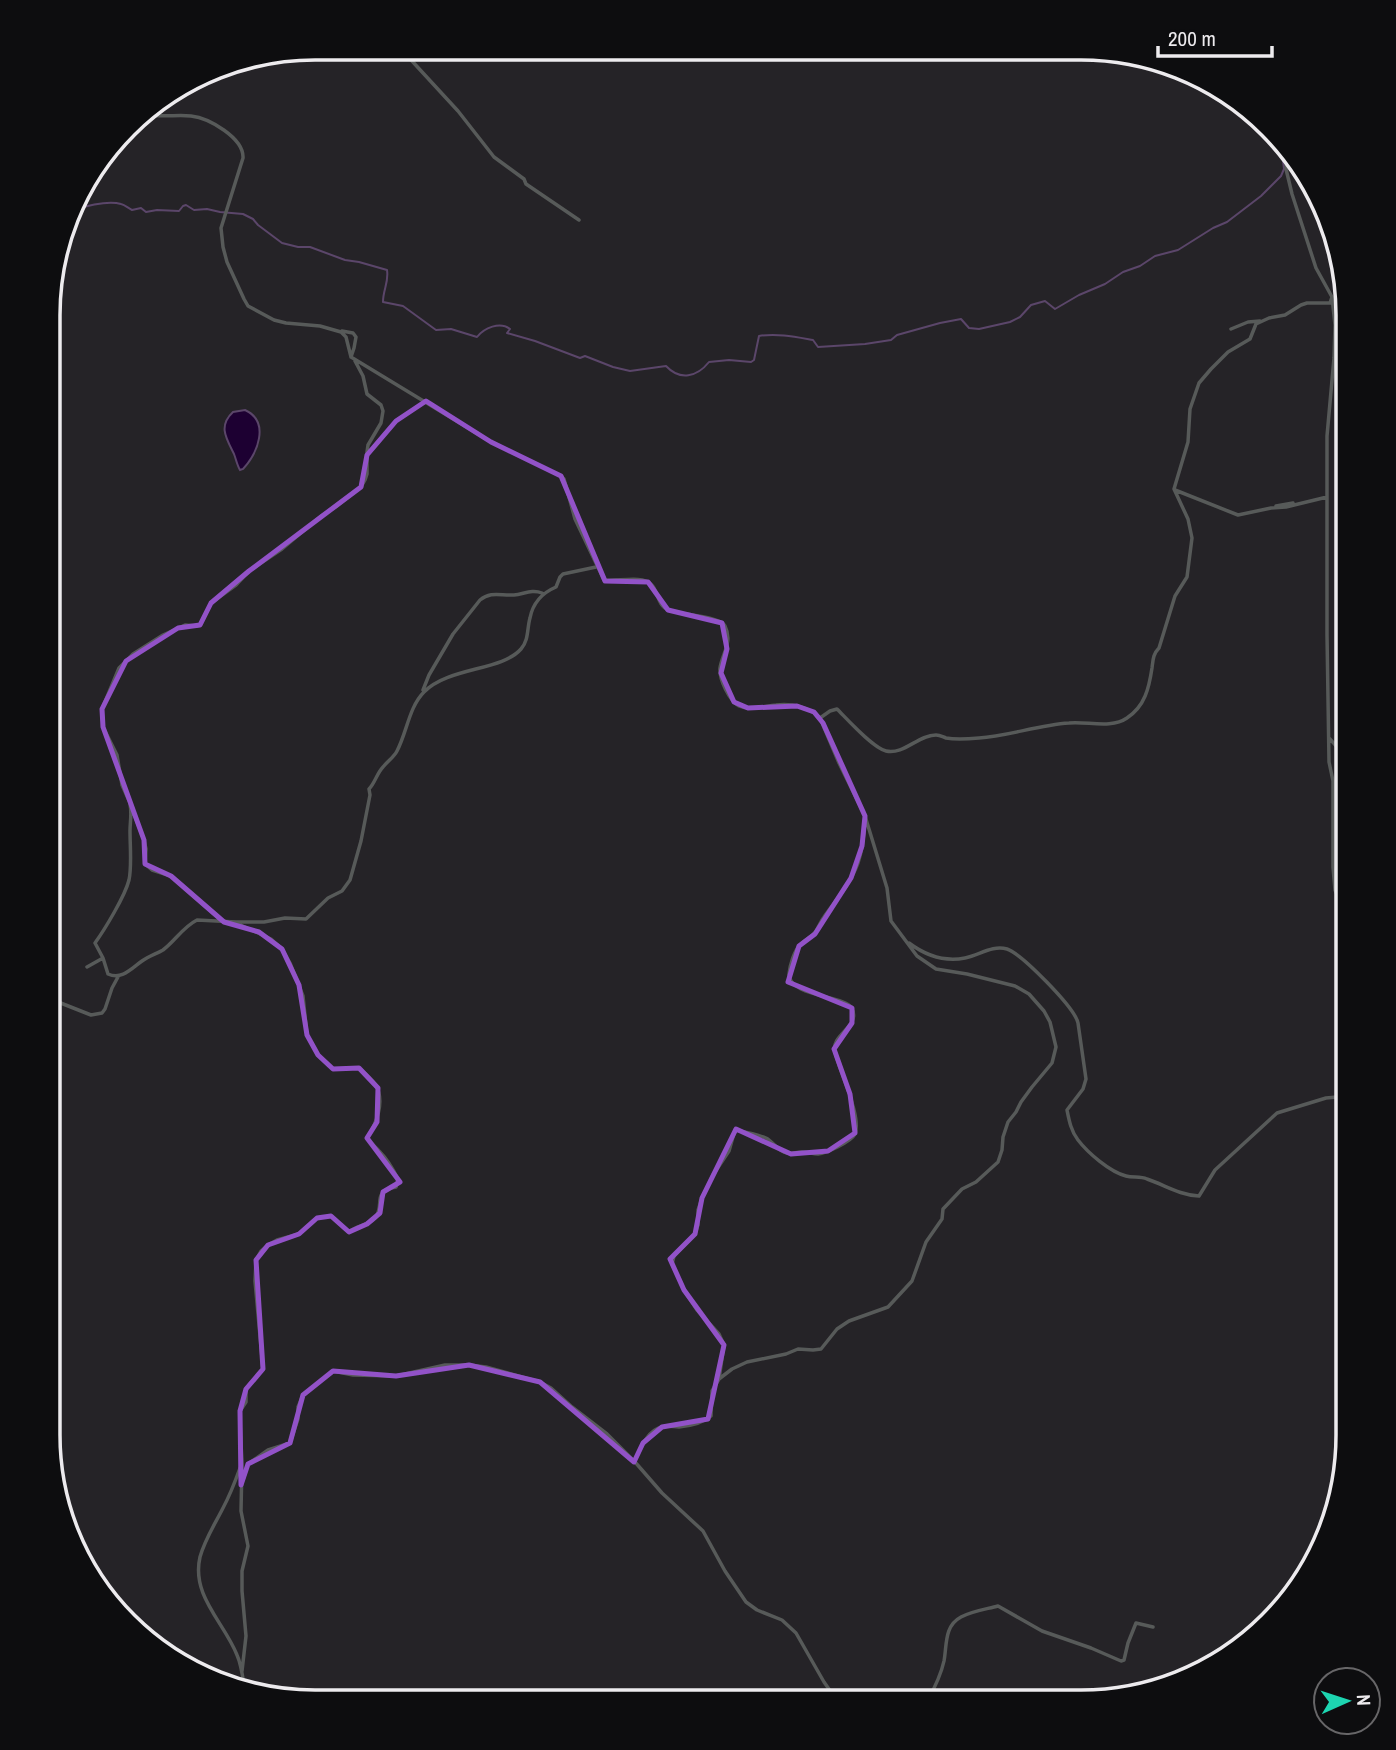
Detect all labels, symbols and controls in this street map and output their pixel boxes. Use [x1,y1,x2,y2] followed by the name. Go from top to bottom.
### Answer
[1158,14,1272,58] scale bar
[1168,24,1216,53] text: 200 m
[1312,1666,1382,1736] north arrow
[1351,1694,1377,1706] text: N

